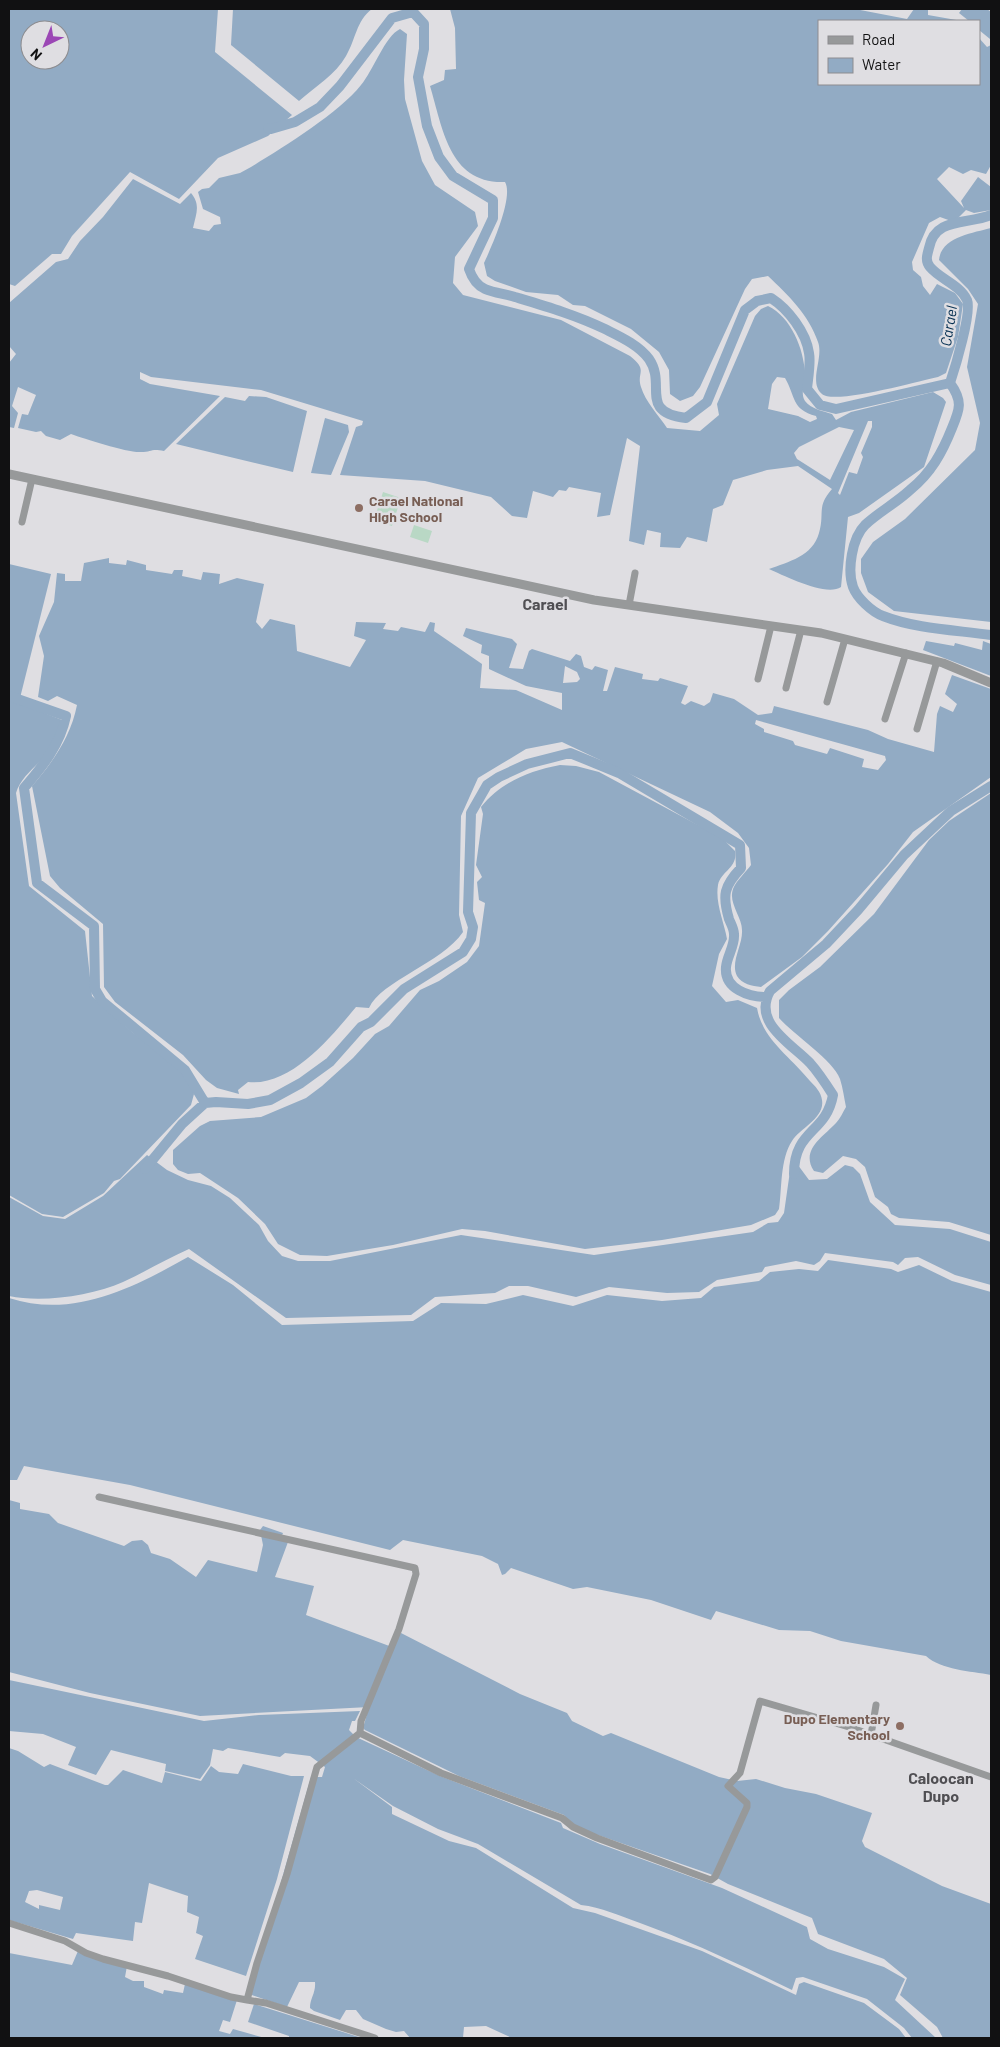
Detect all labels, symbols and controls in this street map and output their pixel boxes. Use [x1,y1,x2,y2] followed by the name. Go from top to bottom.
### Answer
[20,20,70,70] north arrow
[818,20,980,85] legend
[862,30,895,48] text: Road
[27,45,45,64] text: N
[862,55,901,73] text: Water
[936,304,960,348] water label: Carael
[369,492,463,525] place label: Carael National High School
[353,502,365,514] marker: Carael National High School
[522,594,568,613] district label: Carael
[784,1710,890,1743] place label: Dupo Elementary School
[894,1720,906,1732] marker: Dupo Elementary School
[908,1768,974,1805] district label: Caloocan Dupo

